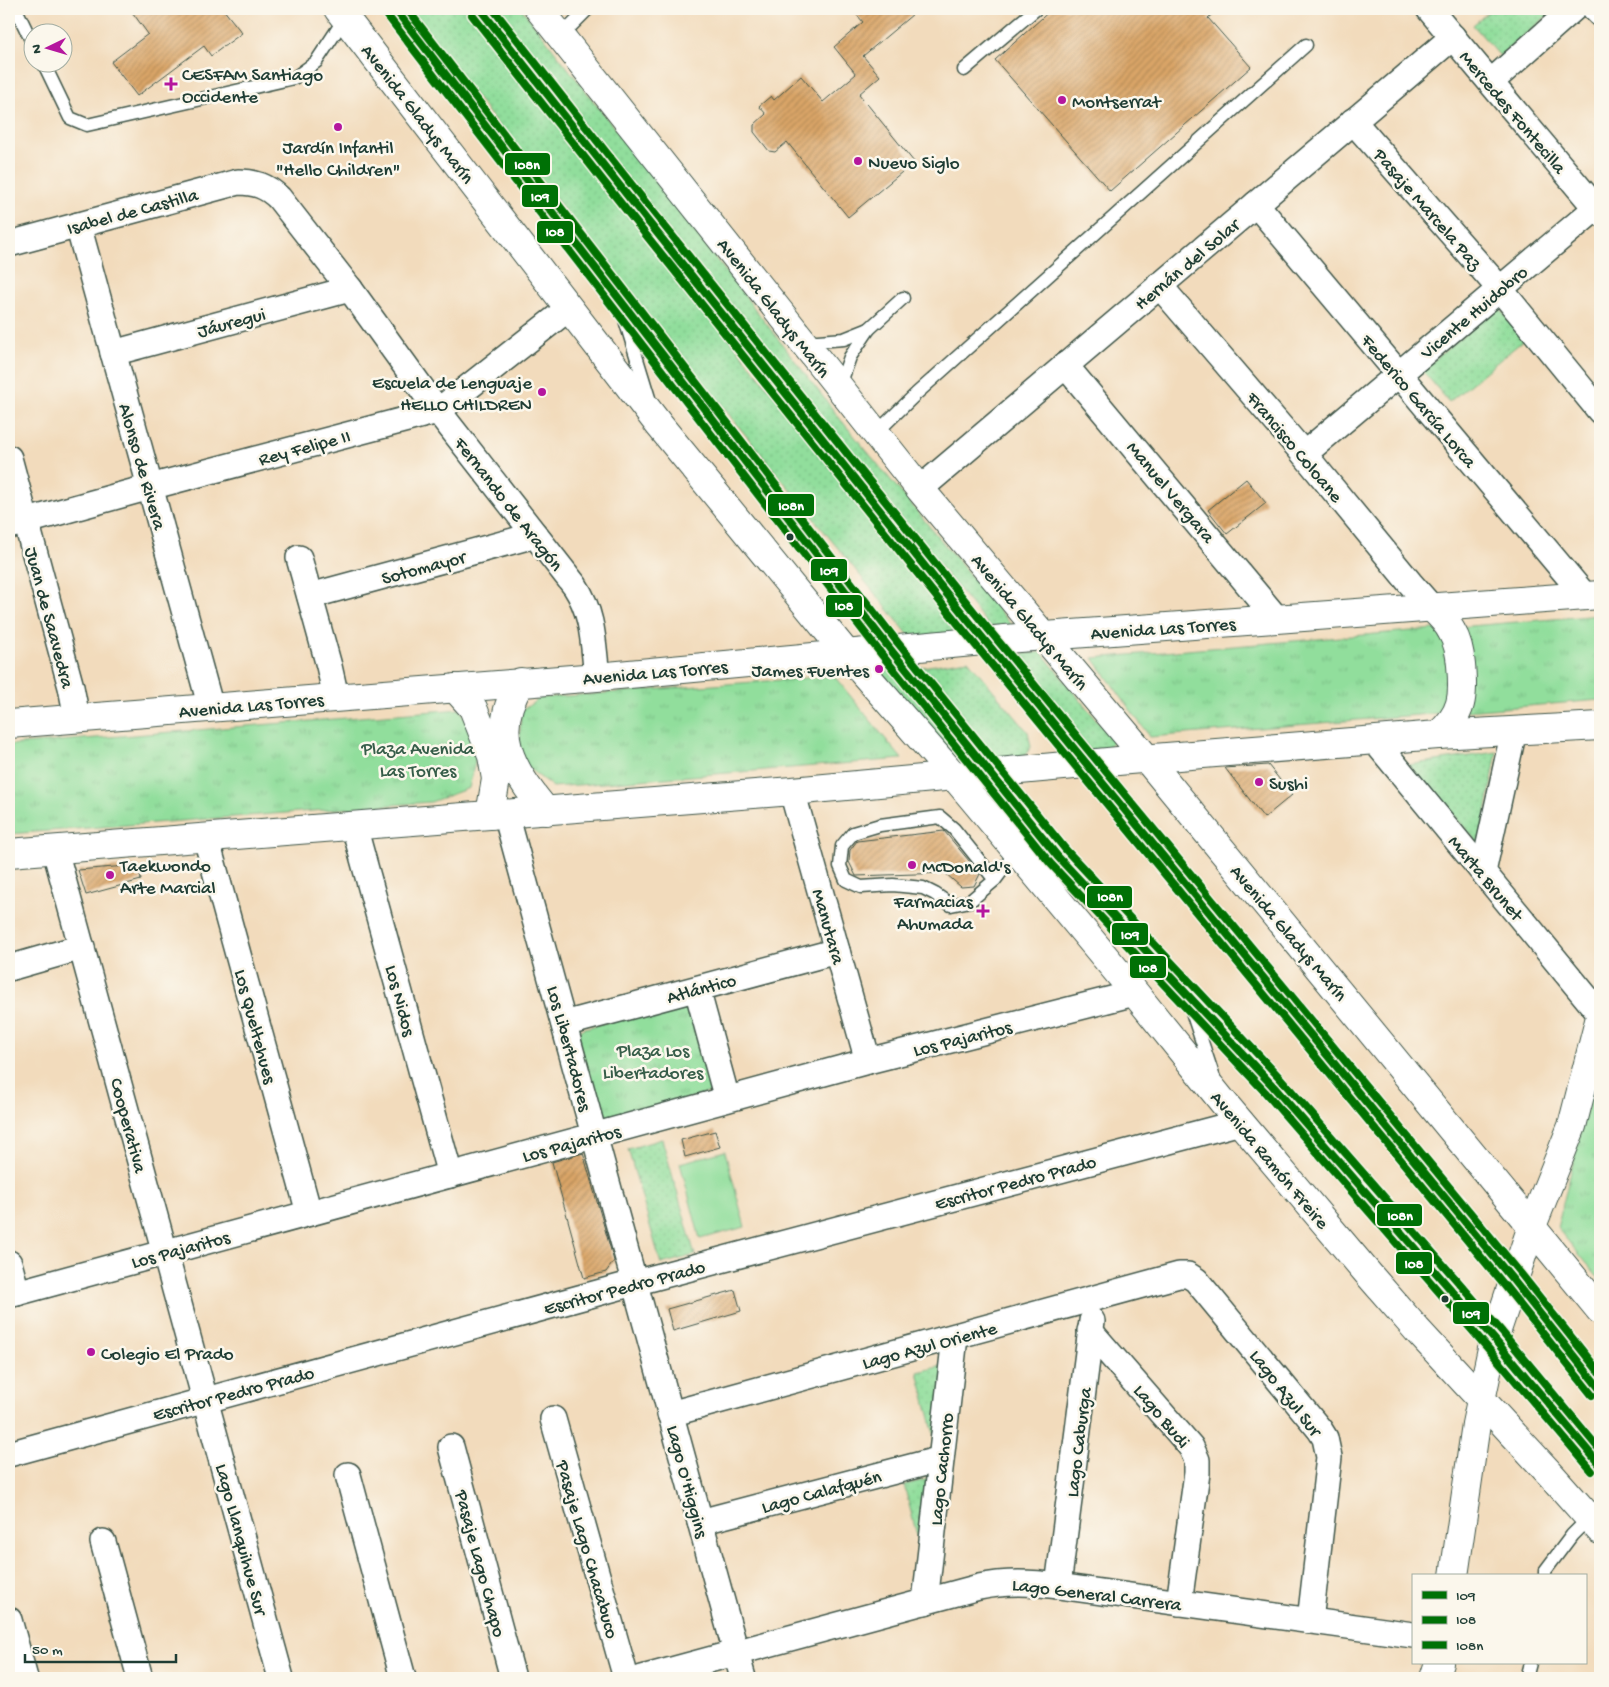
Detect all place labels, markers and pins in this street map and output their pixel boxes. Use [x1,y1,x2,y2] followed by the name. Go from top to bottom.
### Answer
[182,65,323,110] place label: CESFAM Santiago Occidente
[164,77,178,91] marker: CESFAM Santiago Occidente
[1072,92,1163,115] place label: Montserrat
[1056,94,1068,106] marker: Montserrat
[332,121,344,133] marker: Jardín Infantil "Hello Children"
[276,138,400,183] place label: Jardín Infantil "Hello Children"
[868,153,960,176] place label: Nuevo Siglo
[852,155,864,167] marker: Nuevo Siglo
[372,373,532,418] place label: Escuela de Lenguaje HELLO CHILDREN
[536,386,548,398] marker: Escuela de Lenguaje HELLO CHILDREN
[785,532,795,542] unlabelled marker
[752,661,870,684] place label: James Fuentes
[873,663,885,675] marker: James Fuentes
[1269,774,1308,797] place label: Sushi
[1253,776,1265,788] marker: Sushi
[119,856,216,901] place label: Taekwondo Arte Marcial
[922,857,1012,880] place label: McDonald's
[906,859,918,871] marker: McDonald's
[104,869,116,881] marker: Taekwondo Arte Marcial
[893,892,974,937] place label: Farmacias Ahumada
[977,905,989,917] marker: Farmacias Ahumada
[1440,1294,1450,1304] unlabelled marker
[101,1344,234,1367] place label: Colegio El Prado
[85,1346,97,1358] marker: Colegio El Prado

